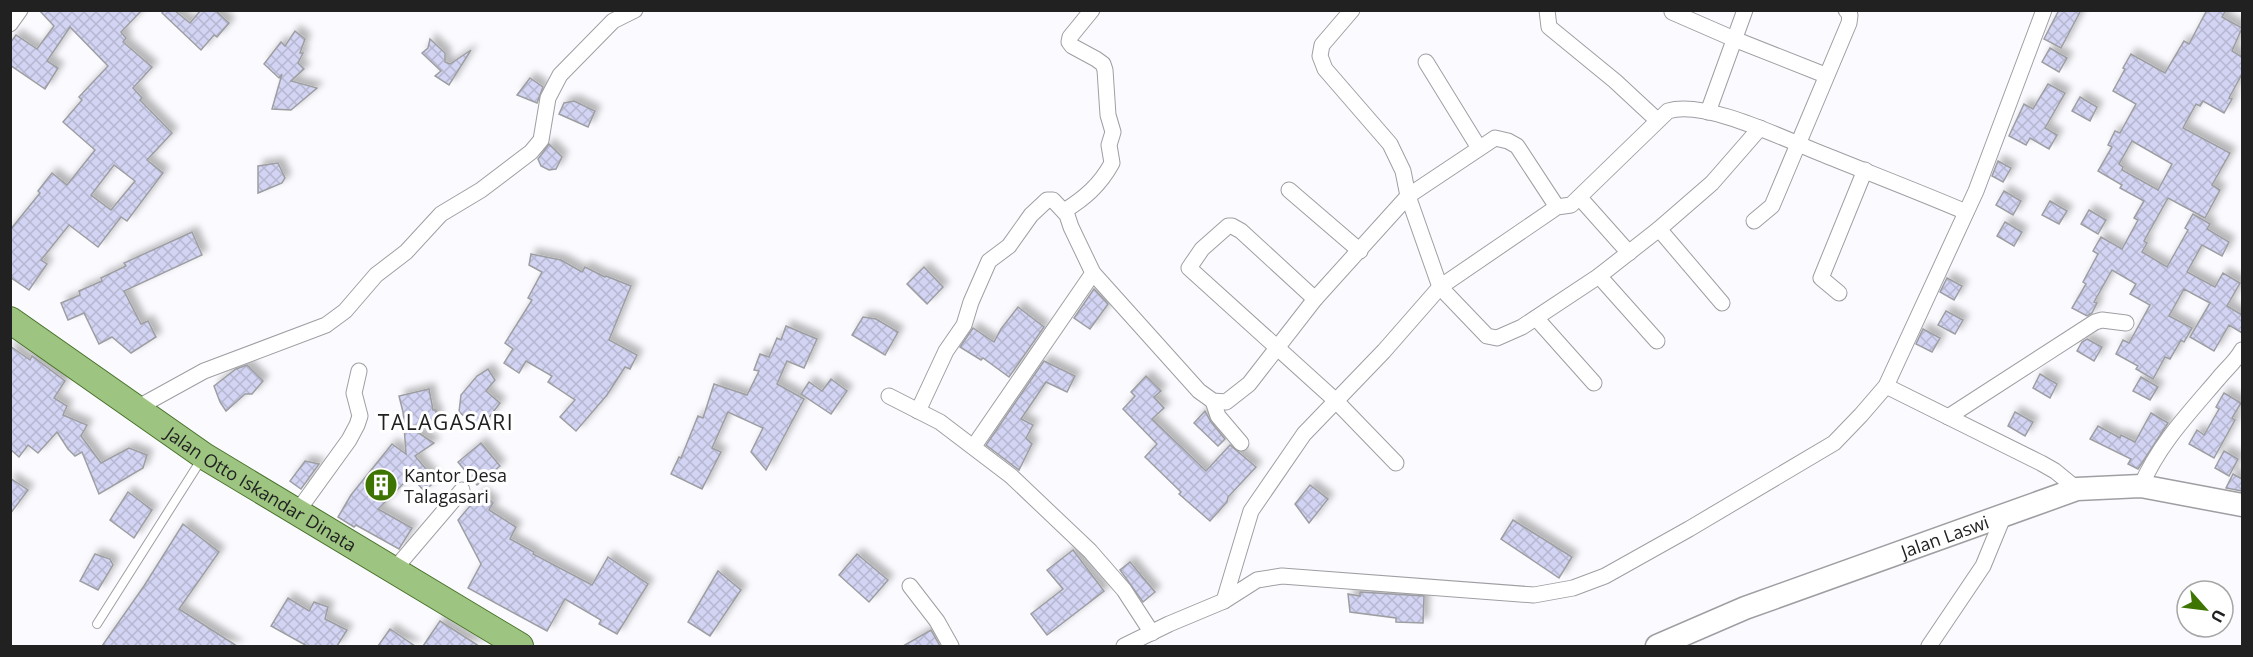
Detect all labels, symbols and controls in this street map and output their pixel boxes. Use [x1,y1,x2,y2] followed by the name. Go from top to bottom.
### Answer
[378,408,514,436] district label: TALAGASARI
[160,420,361,557] street label: Jalan Otto Iskandar Dinata
[404,463,507,508] place label: Kantor Desa Talagasari
[363,467,399,503] building icon: Kantor Desa Talagasari
[1896,510,1992,564] street label: Jalan Laswi
[2175,579,2235,639] north arrow
[2206,606,2231,627] text: U

